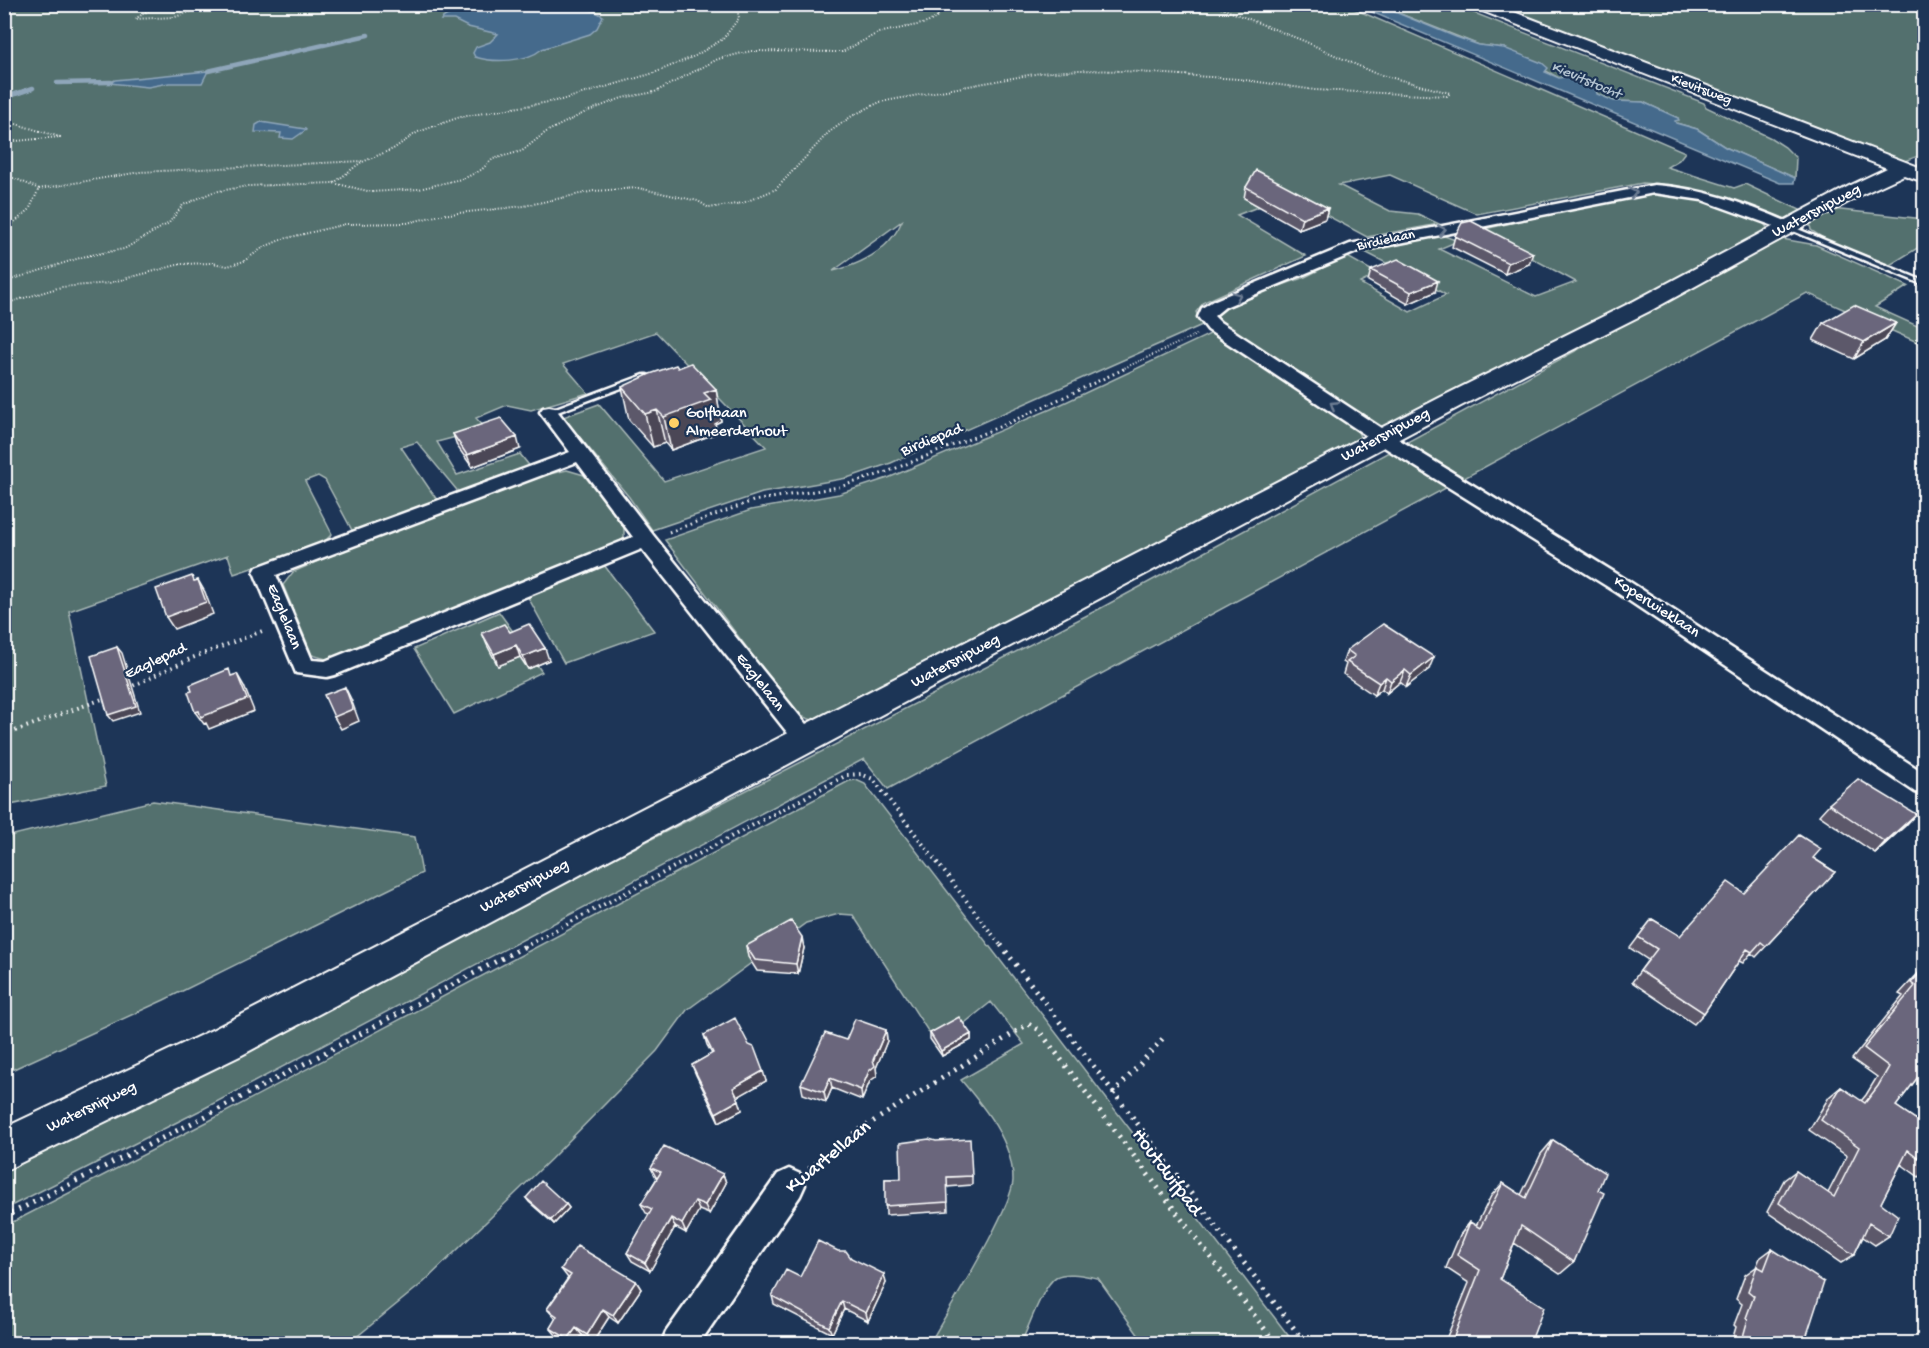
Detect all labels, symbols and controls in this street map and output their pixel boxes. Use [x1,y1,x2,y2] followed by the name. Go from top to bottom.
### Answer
[1548,58,1626,105] water label: Kievitstocht
[1668,71,1734,109] street label: Kievitsweg
[1769,181,1865,243] street label: Watersnipweg
[1628,187,1638,200] one-way arrow
[1436,224,1446,237] one-way arrow
[1354,226,1417,256] street label: Birdielaan
[1231,292,1242,304] one-way arrow
[1330,402,1341,413] one-way arrow
[686,405,788,442] place label: Golfbaan Almeerderhout
[1338,405,1434,467] street label: Watersnipweg
[667,416,681,430] marker: Golfbaan Almeerderhout
[898,419,967,462] street label: Birdiepad
[1609,573,1703,643] street label: Koperwieklaan
[261,582,305,653] street label: Eaglelaan
[908,631,1004,693] street label: Watersnipweg
[122,639,191,685] street label: Eaglepad
[730,650,788,716] street label: Eaglelaan
[477,856,573,918] street label: Watersnipweg
[44,1078,140,1138] street label: Watersnipweg
[781,1116,877,1200] street label: Kwartellaan
[1126,1125,1208,1223] street label: Houtduifpad

